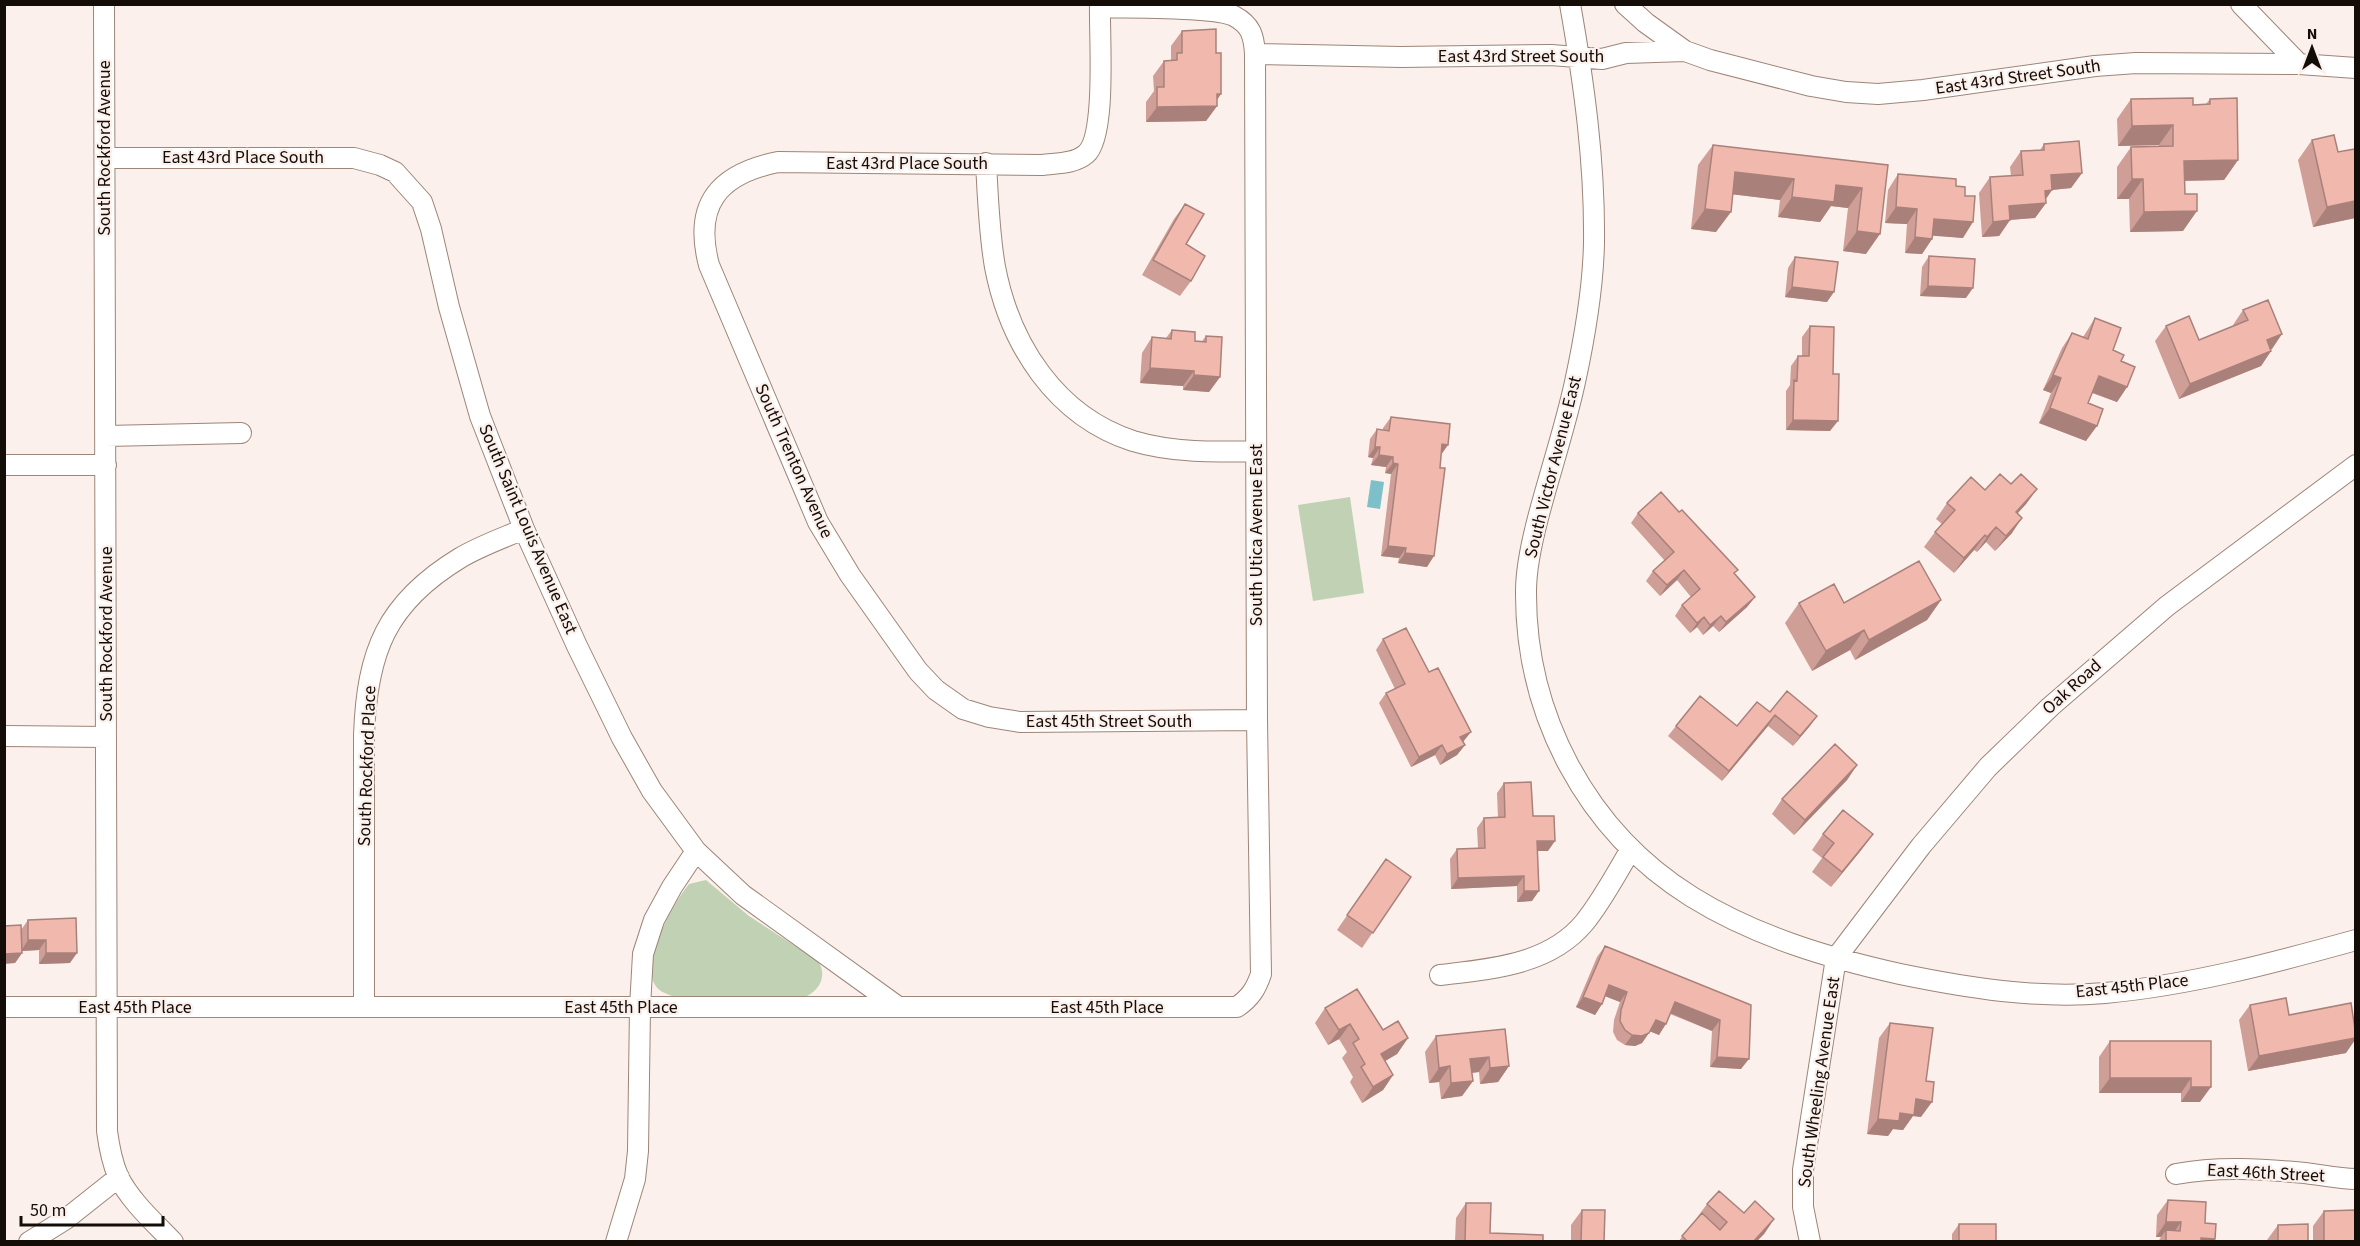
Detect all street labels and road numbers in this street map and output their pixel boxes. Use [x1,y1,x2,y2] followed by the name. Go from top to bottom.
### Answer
[1438,44,1604,69] street label: East 43rd Street South
[1934,53,2102,101] street label: East 43rd Street South
[92,60,117,236] street label: South Rockford Avenue
[162,145,324,170] street label: East 43rd Place South
[826,151,988,176] street label: East 43rd Place South
[1518,373,1588,561] street label: South Victor Avenue East
[749,380,839,542] street label: South Trenton Avenue
[472,420,584,638] street label: South Saint Louis Avenue East
[1244,444,1269,626] street label: South Utica Avenue East
[94,546,119,722] street label: South Rockford Avenue
[2037,654,2107,720] street label: Oak Road
[352,685,382,847] street label: South Rockford Place
[1026,709,1192,734] street label: East 45th Street South
[2074,968,2190,1004] street label: East 45th Place
[1792,975,1846,1189] street label: South Wheeling Avenue East
[78,995,192,1020] street label: East 45th Place
[564,995,678,1020] street label: East 45th Place
[1050,995,1164,1020] street label: East 45th Place
[2206,1157,2326,1189] street label: East 46th Street

